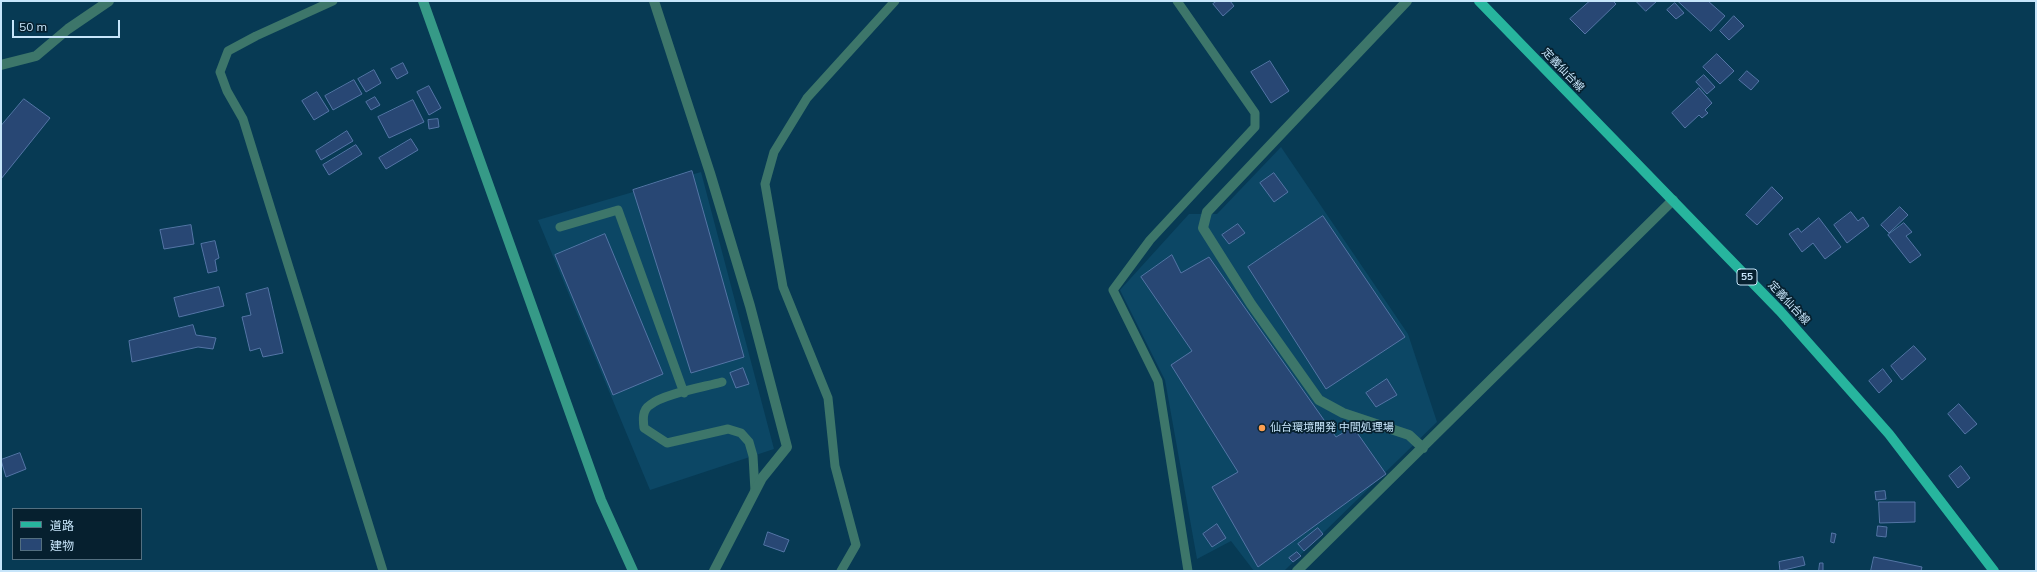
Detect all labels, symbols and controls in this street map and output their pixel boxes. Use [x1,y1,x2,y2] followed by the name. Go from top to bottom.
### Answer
[14,12,122,38] scale bar
[19,19,47,34] text: 50 m
[1539,46,1587,94] street label: 定義仙台線
[1737,269,1757,285] road number: 55
[1765,278,1813,328] street label: 定義仙台線
[1270,421,1394,435] place label: 仙台環境開発 中間処理場
[1257,423,1267,433] marker: 仙台環境開発 中間処理場
[12,508,142,560] legend
[50,518,74,533] text: 道路
[50,538,74,553] text: 建物

